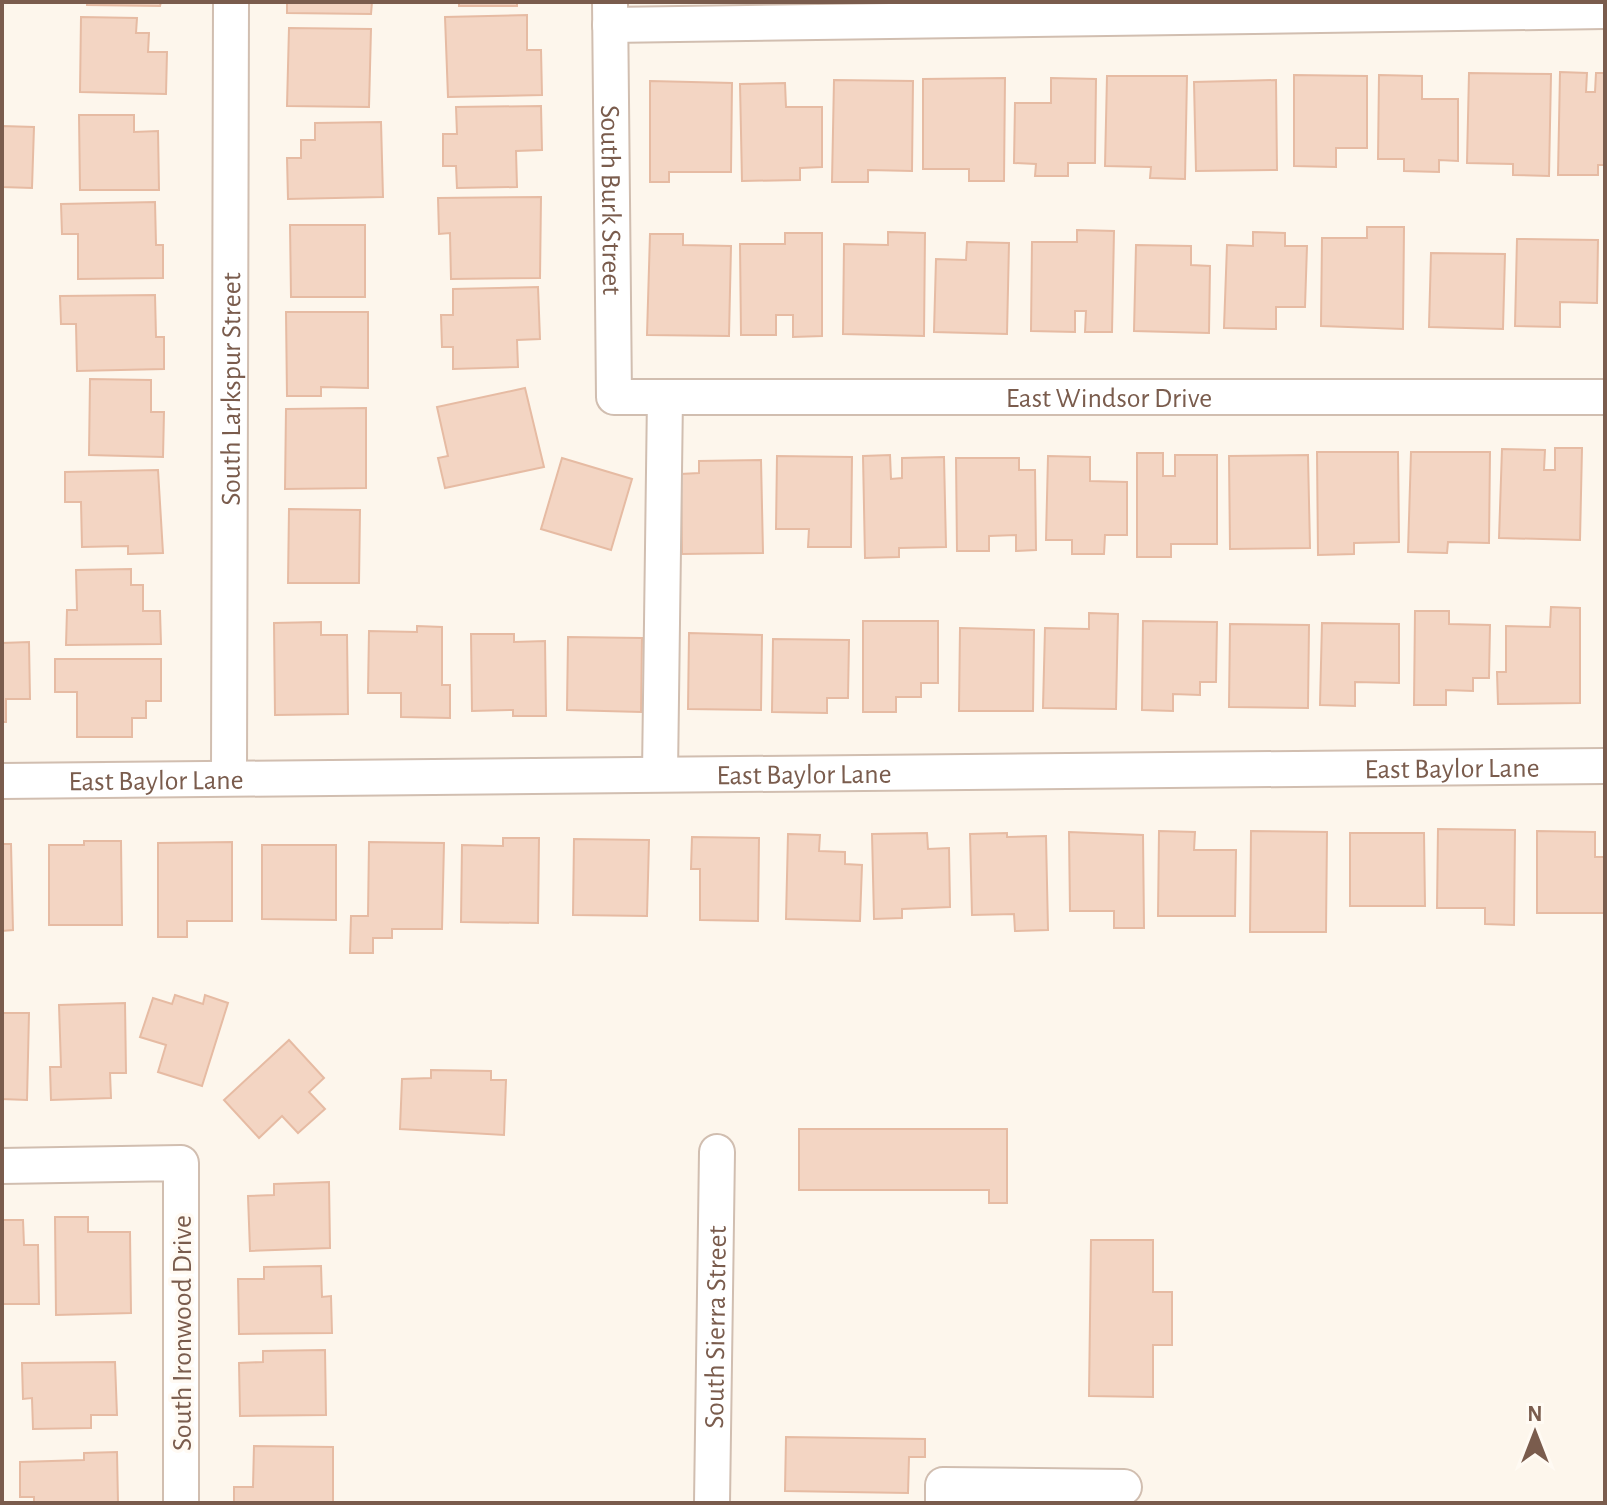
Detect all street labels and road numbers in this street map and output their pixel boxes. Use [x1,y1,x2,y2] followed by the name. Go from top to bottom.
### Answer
[595,105,625,295] street label: South Burk Street
[218,272,246,506] street label: South Larkspur Street
[1006,385,1212,413] street label: East Windsor Drive
[1364,755,1540,784] street label: East Baylor Lane
[716,761,892,790] street label: East Baylor Lane
[68,767,244,796] street label: East Baylor Lane
[169,1215,197,1451] street label: South Ironwood Drive
[701,1225,732,1429] street label: South Sierra Street

